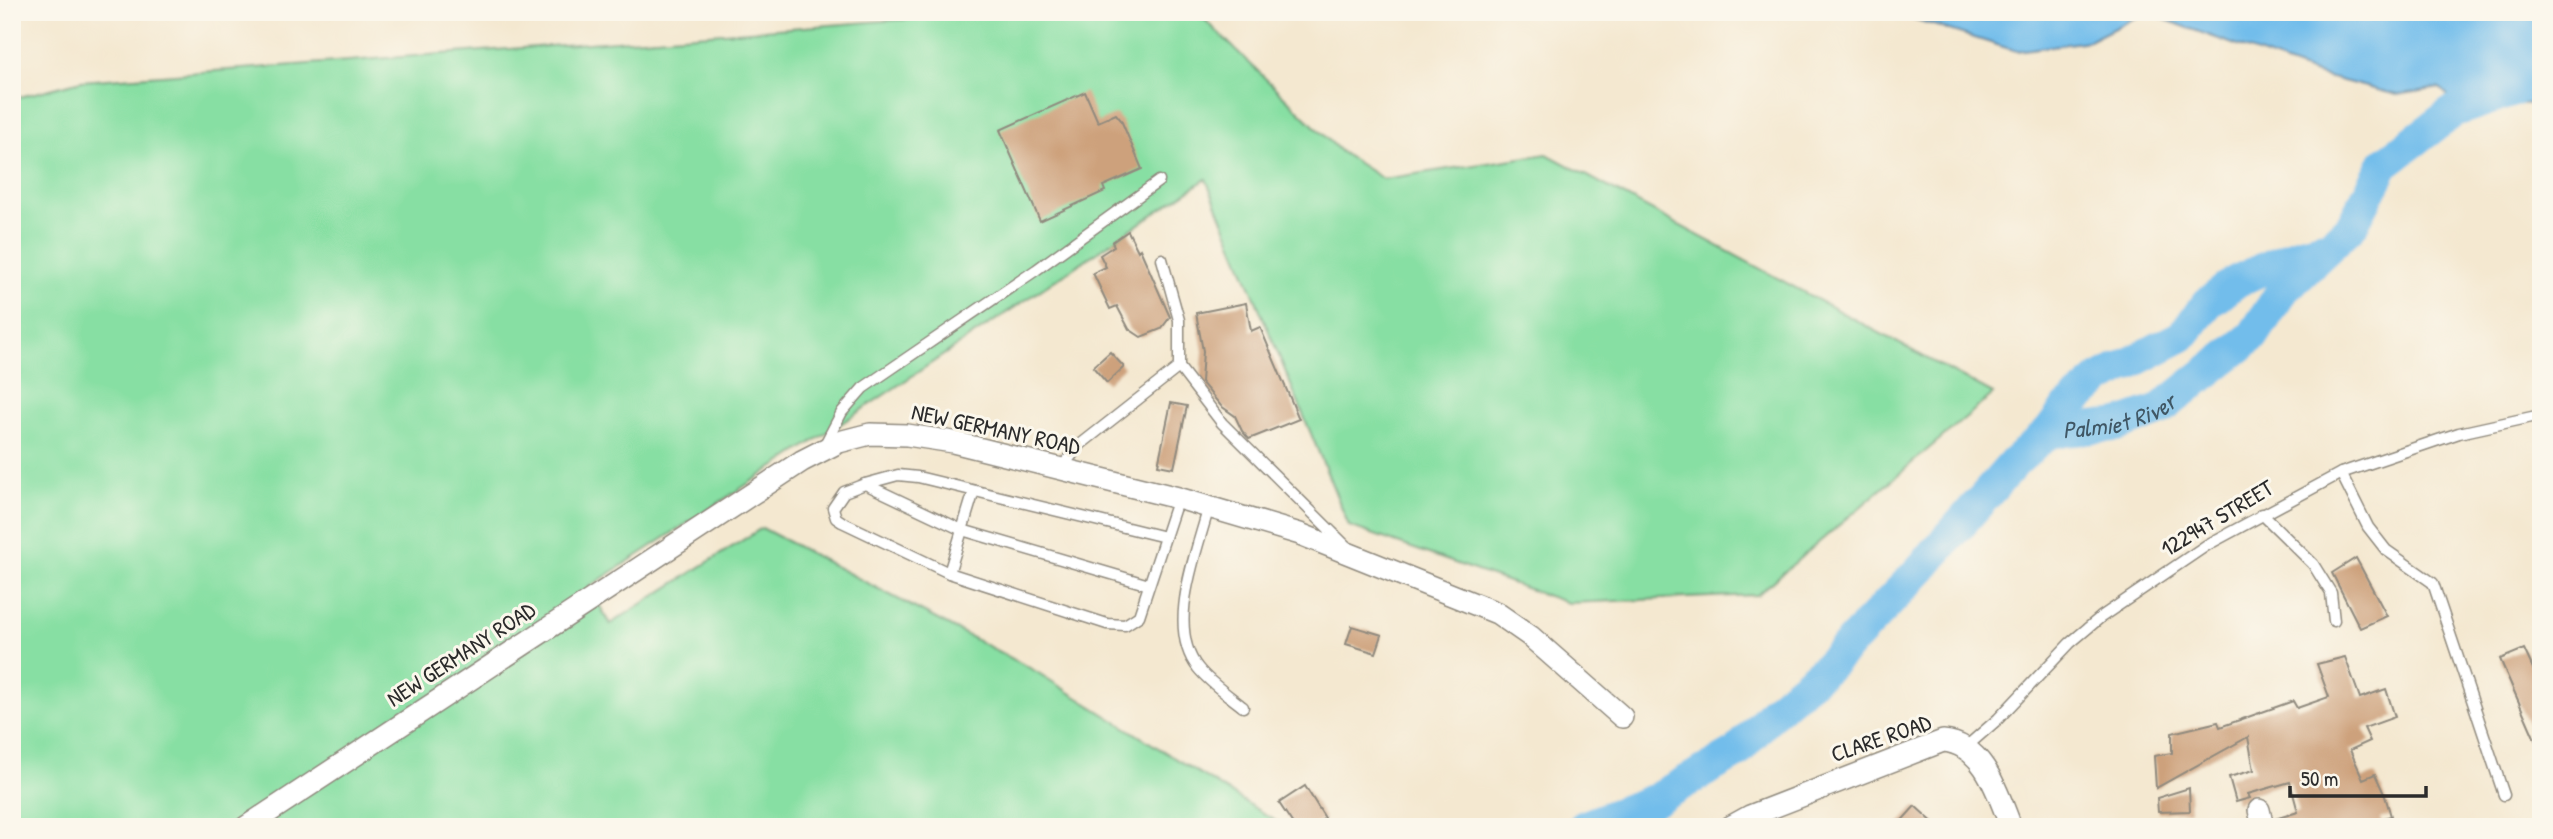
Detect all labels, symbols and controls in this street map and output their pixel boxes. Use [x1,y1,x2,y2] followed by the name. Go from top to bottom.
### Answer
[2061,384,2185,446] water label: Palmiet River
[909,396,1083,462] street label: NEW GERMANY ROAD
[2155,472,2279,563] street label: 122947 STREET
[380,594,541,713] street label: NEW GERMANY ROAD
[1827,706,1935,769] street label: CLARE ROAD
[2290,755,2427,799] scale bar
[2301,764,2338,793] text: 50 m

